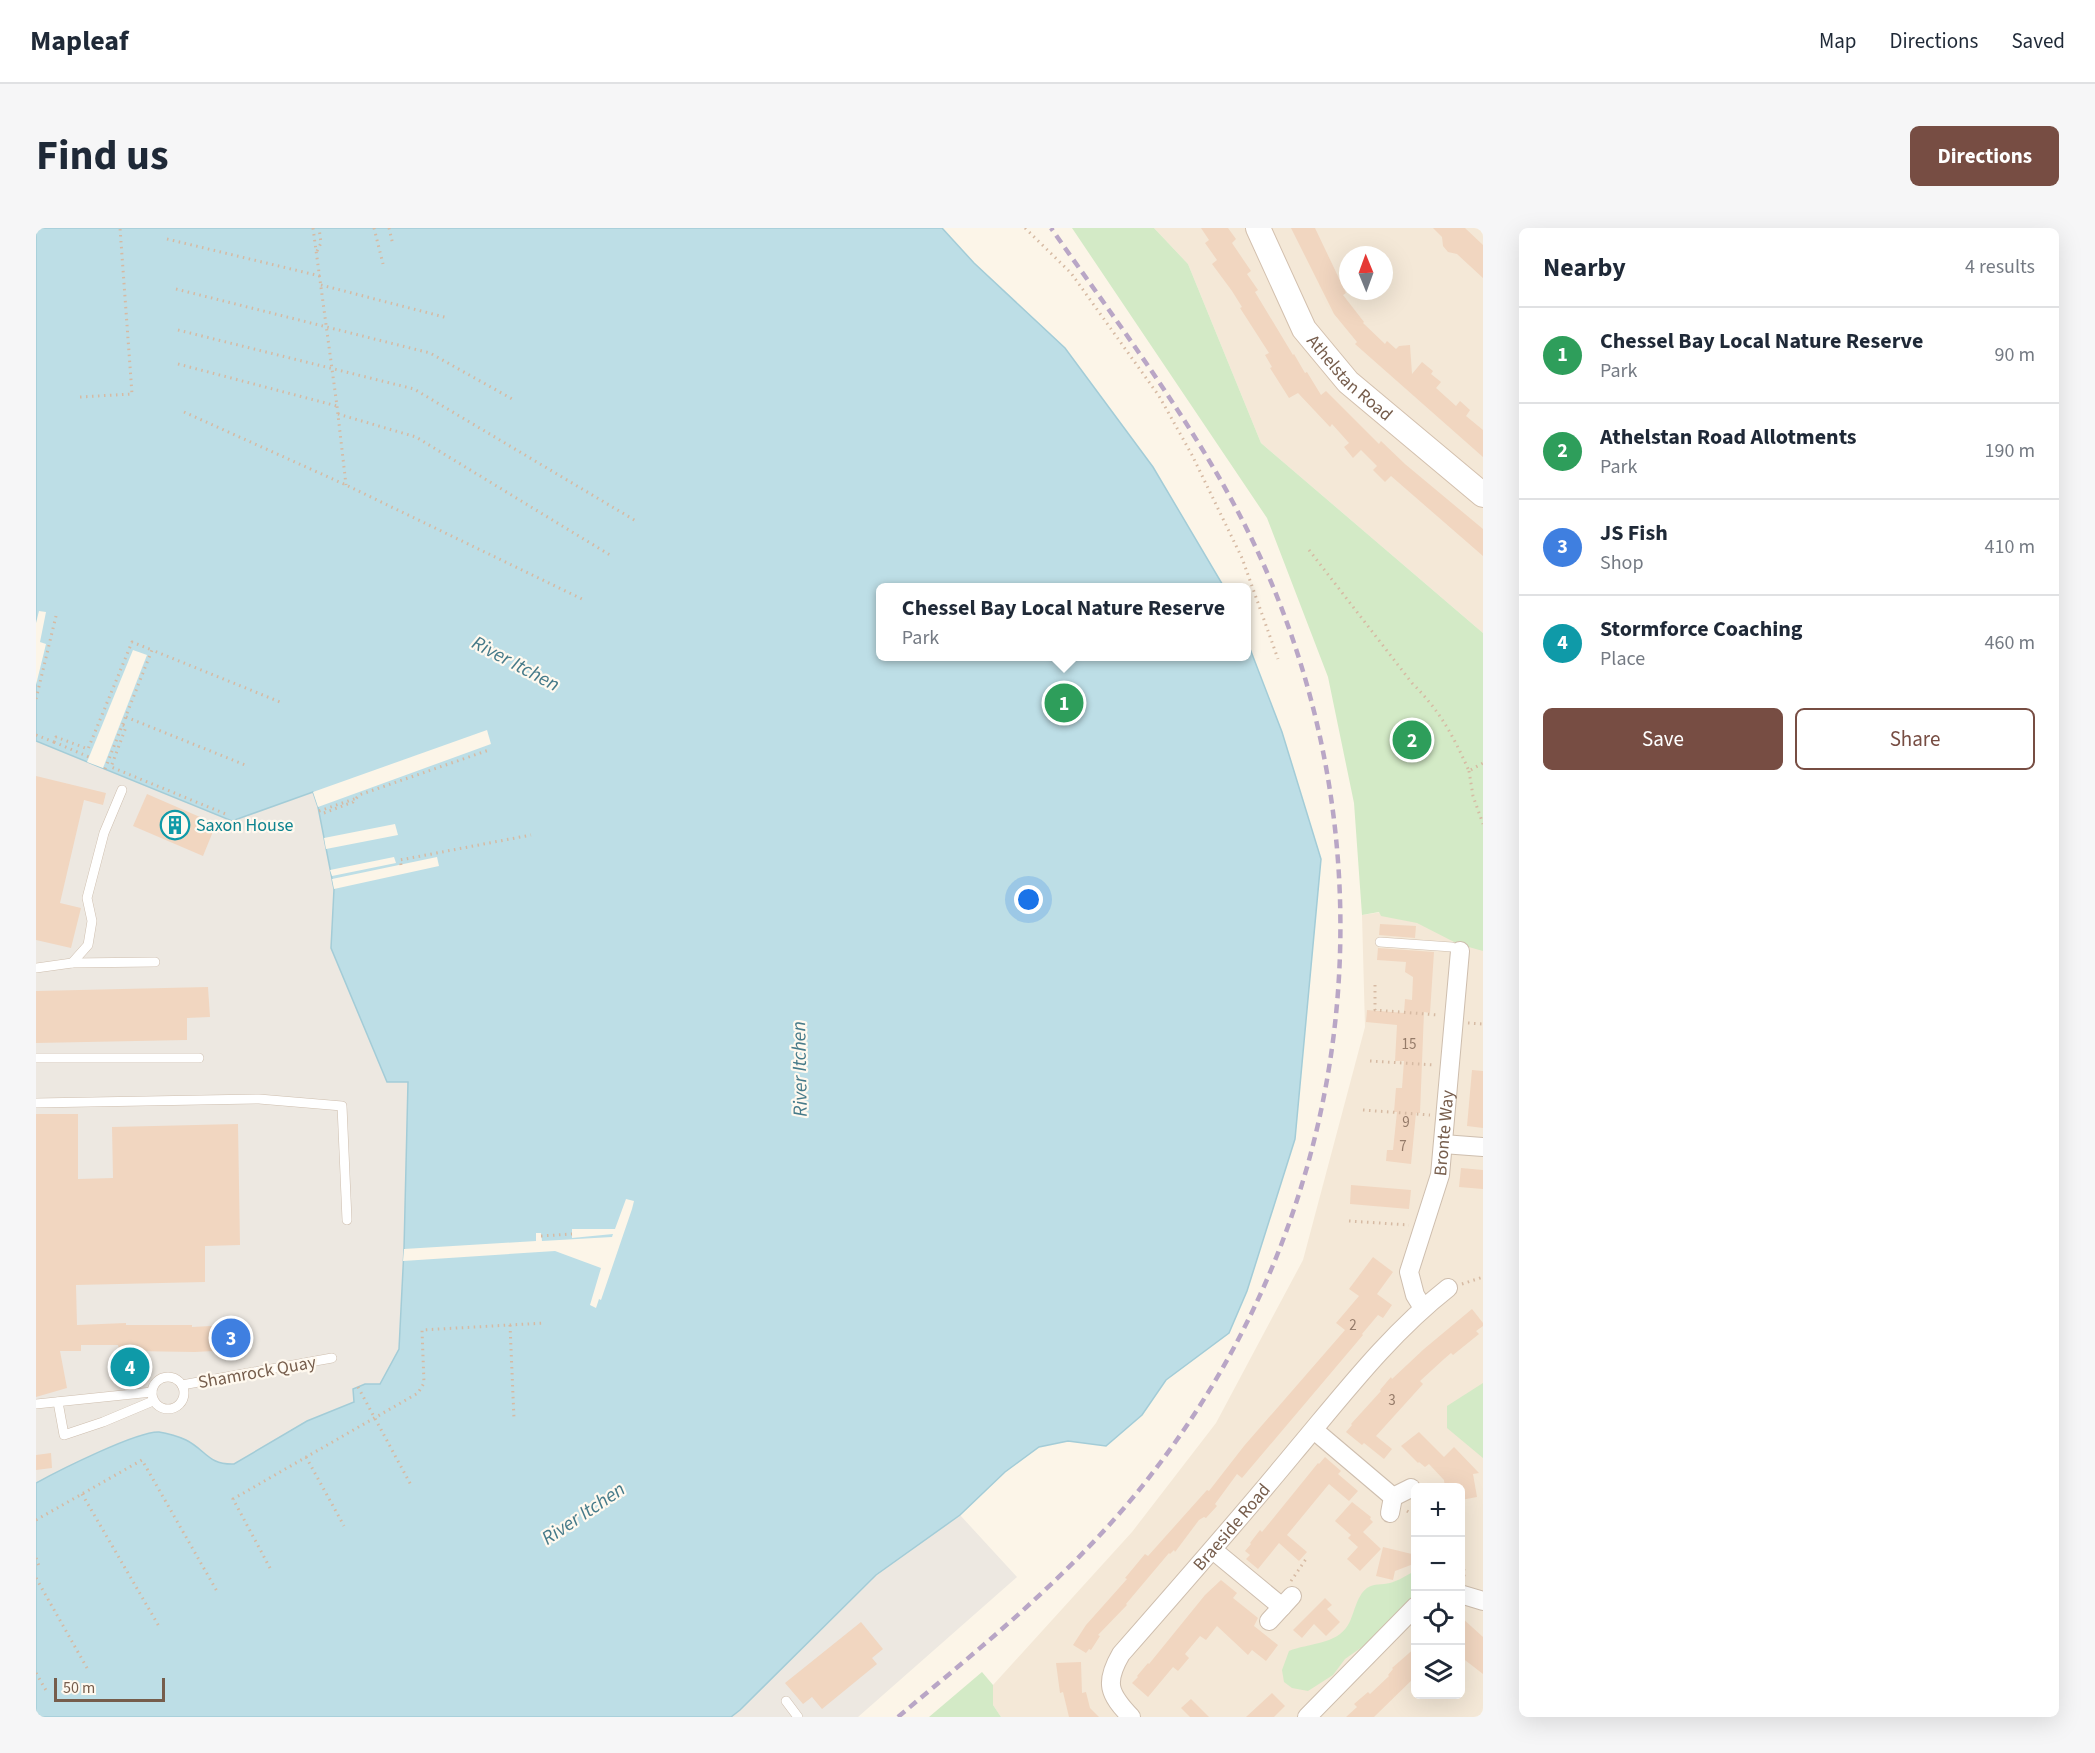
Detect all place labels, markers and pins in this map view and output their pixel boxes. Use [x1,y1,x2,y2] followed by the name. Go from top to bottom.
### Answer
[1044,680,1084,726] pin: 1
[1392,718,1432,762] pin: 2
[159,809,191,841] building icon: Saxon House
[196,813,293,838] place label: Saxon House
[212,1316,250,1360] pin: 3
[110,1344,149,1390] pin: 4

